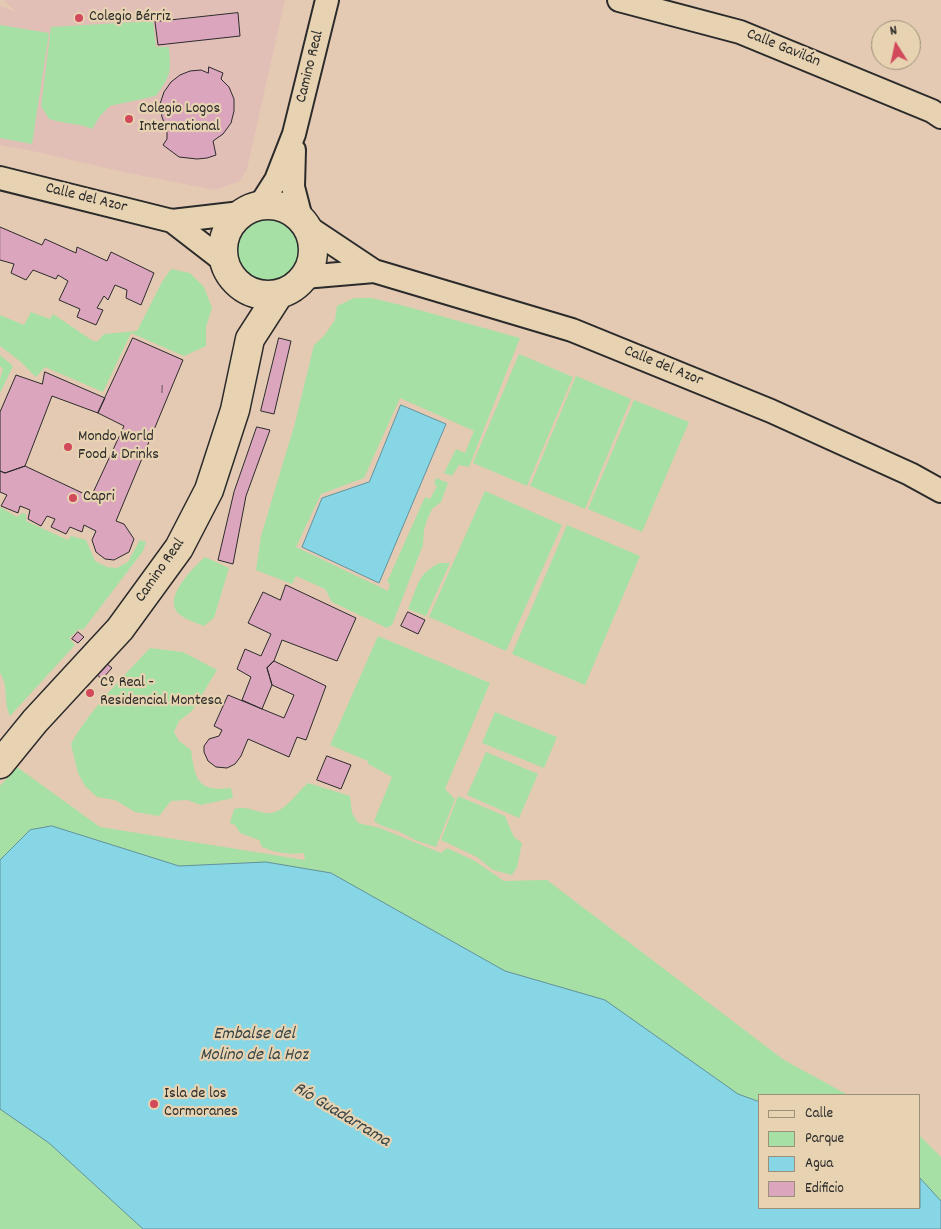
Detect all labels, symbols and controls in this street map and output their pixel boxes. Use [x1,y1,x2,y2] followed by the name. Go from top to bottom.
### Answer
[89,8,171,28] place label: Colegio Bérriz
[73,12,85,24] marker: Colegio Bérriz
[871,20,921,70] north arrow
[888,21,899,42] text: N
[743,25,823,73] street label: Calle Gavilán
[293,29,329,105] street label: Camino Real
[139,100,220,138] place label: Colegio Logos International
[123,113,135,125] marker: Colegio Logos International
[43,180,129,218] street label: Calle del Azor
[621,342,705,392] street label: Calle del Azor
[160,383,164,399] house number: 1
[78,428,159,466] place label: Mondo World Food & Drinks
[62,441,74,453] marker: Mondo World Food & Drinks
[83,488,115,508] place label: Capri
[67,492,79,504] marker: Capri
[132,535,190,607] street label: Camino Real
[100,674,222,712] place label: Cº Real - Residencial Montesa
[84,687,96,699] marker: Cº Real - Residencial Montesa
[200,1025,308,1068] water label: Embalse del Molino de la Hoz
[289,1079,393,1153] water label: Río Guadarrama
[164,1085,238,1123] place label: Isla de los Cormoranes
[758,1094,921,1209] legend
[148,1098,160,1110] marker: Isla de los Cormoranes
[805,1103,833,1125] text: Calle
[805,1128,844,1150] text: Parque
[805,1153,833,1175] text: Agua
[805,1178,844,1200] text: Edificio

